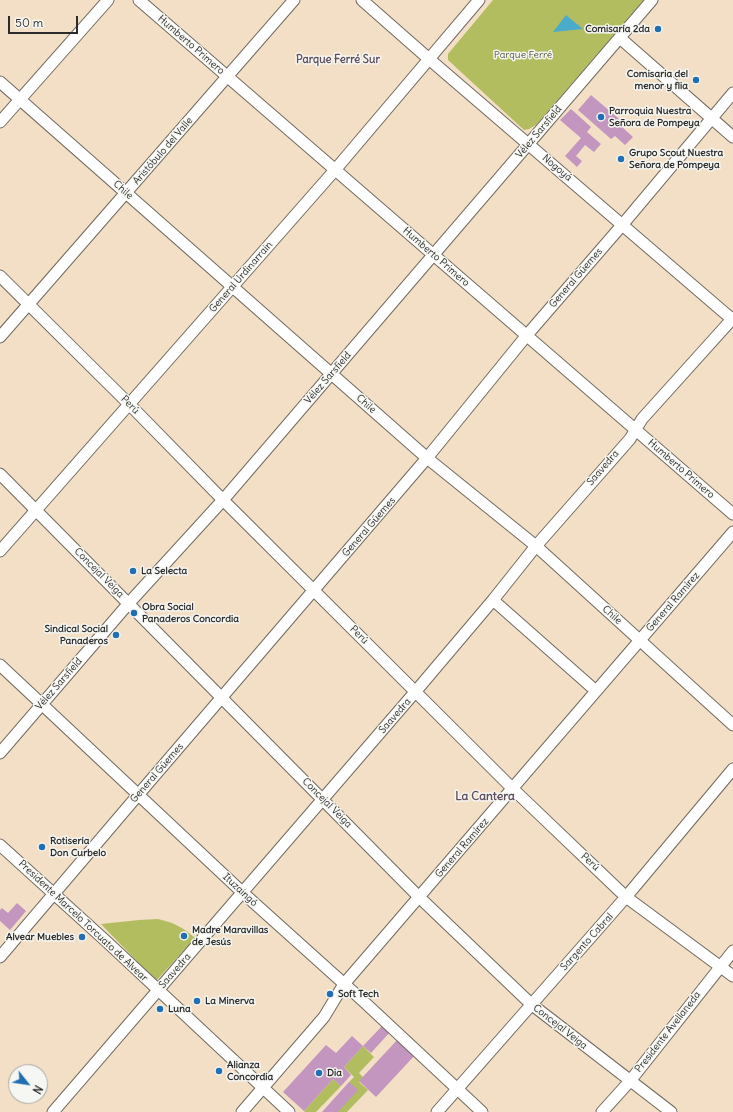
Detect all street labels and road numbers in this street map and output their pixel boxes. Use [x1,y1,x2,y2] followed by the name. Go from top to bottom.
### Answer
[155,13,227,77] street label: Humberto Primero
[514,103,564,161] street label: Vélez Sarsfield
[131,115,195,187] street label: Aristóbulo del Valle
[540,152,574,184] street label: Nogoyá
[111,178,135,202] street label: Chile
[400,225,472,289] street label: Humberto Primero
[207,239,275,315] street label: General Urdinarrain
[547,246,605,310] street label: General Güemes
[302,350,354,406] street label: Vélez Sarsfield
[354,392,378,416] street label: Chile
[118,393,142,417] street label: Perú
[645,437,717,501] street label: Humberto Primero
[584,448,622,488] street label: Saavedra
[340,495,398,559] street label: General Güemes
[72,546,126,600] street label: Concejal Veiga
[644,570,702,634] street label: General Ramírez
[600,603,624,627] street label: Chile
[347,623,371,647] street label: Perú
[33,656,85,712] street label: Vélez Sarsfield
[376,696,414,736] street label: Saavedra
[128,741,186,805] street label: General Güemes
[300,776,354,830] street label: Concejal Veiga
[433,816,491,880] street label: General Ramírez
[578,850,602,874] street label: Perú
[16,858,150,984] street label: Presidente Marcelo Torcuato de Alvear
[220,871,260,909] street label: Ituzaingó
[558,911,616,973] street label: Sargento Cabral
[156,951,194,991] street label: Saavedra
[633,989,703,1075] street label: Presidente Avellaneda
[530,1002,590,1052] street label: Concejal Veiga

